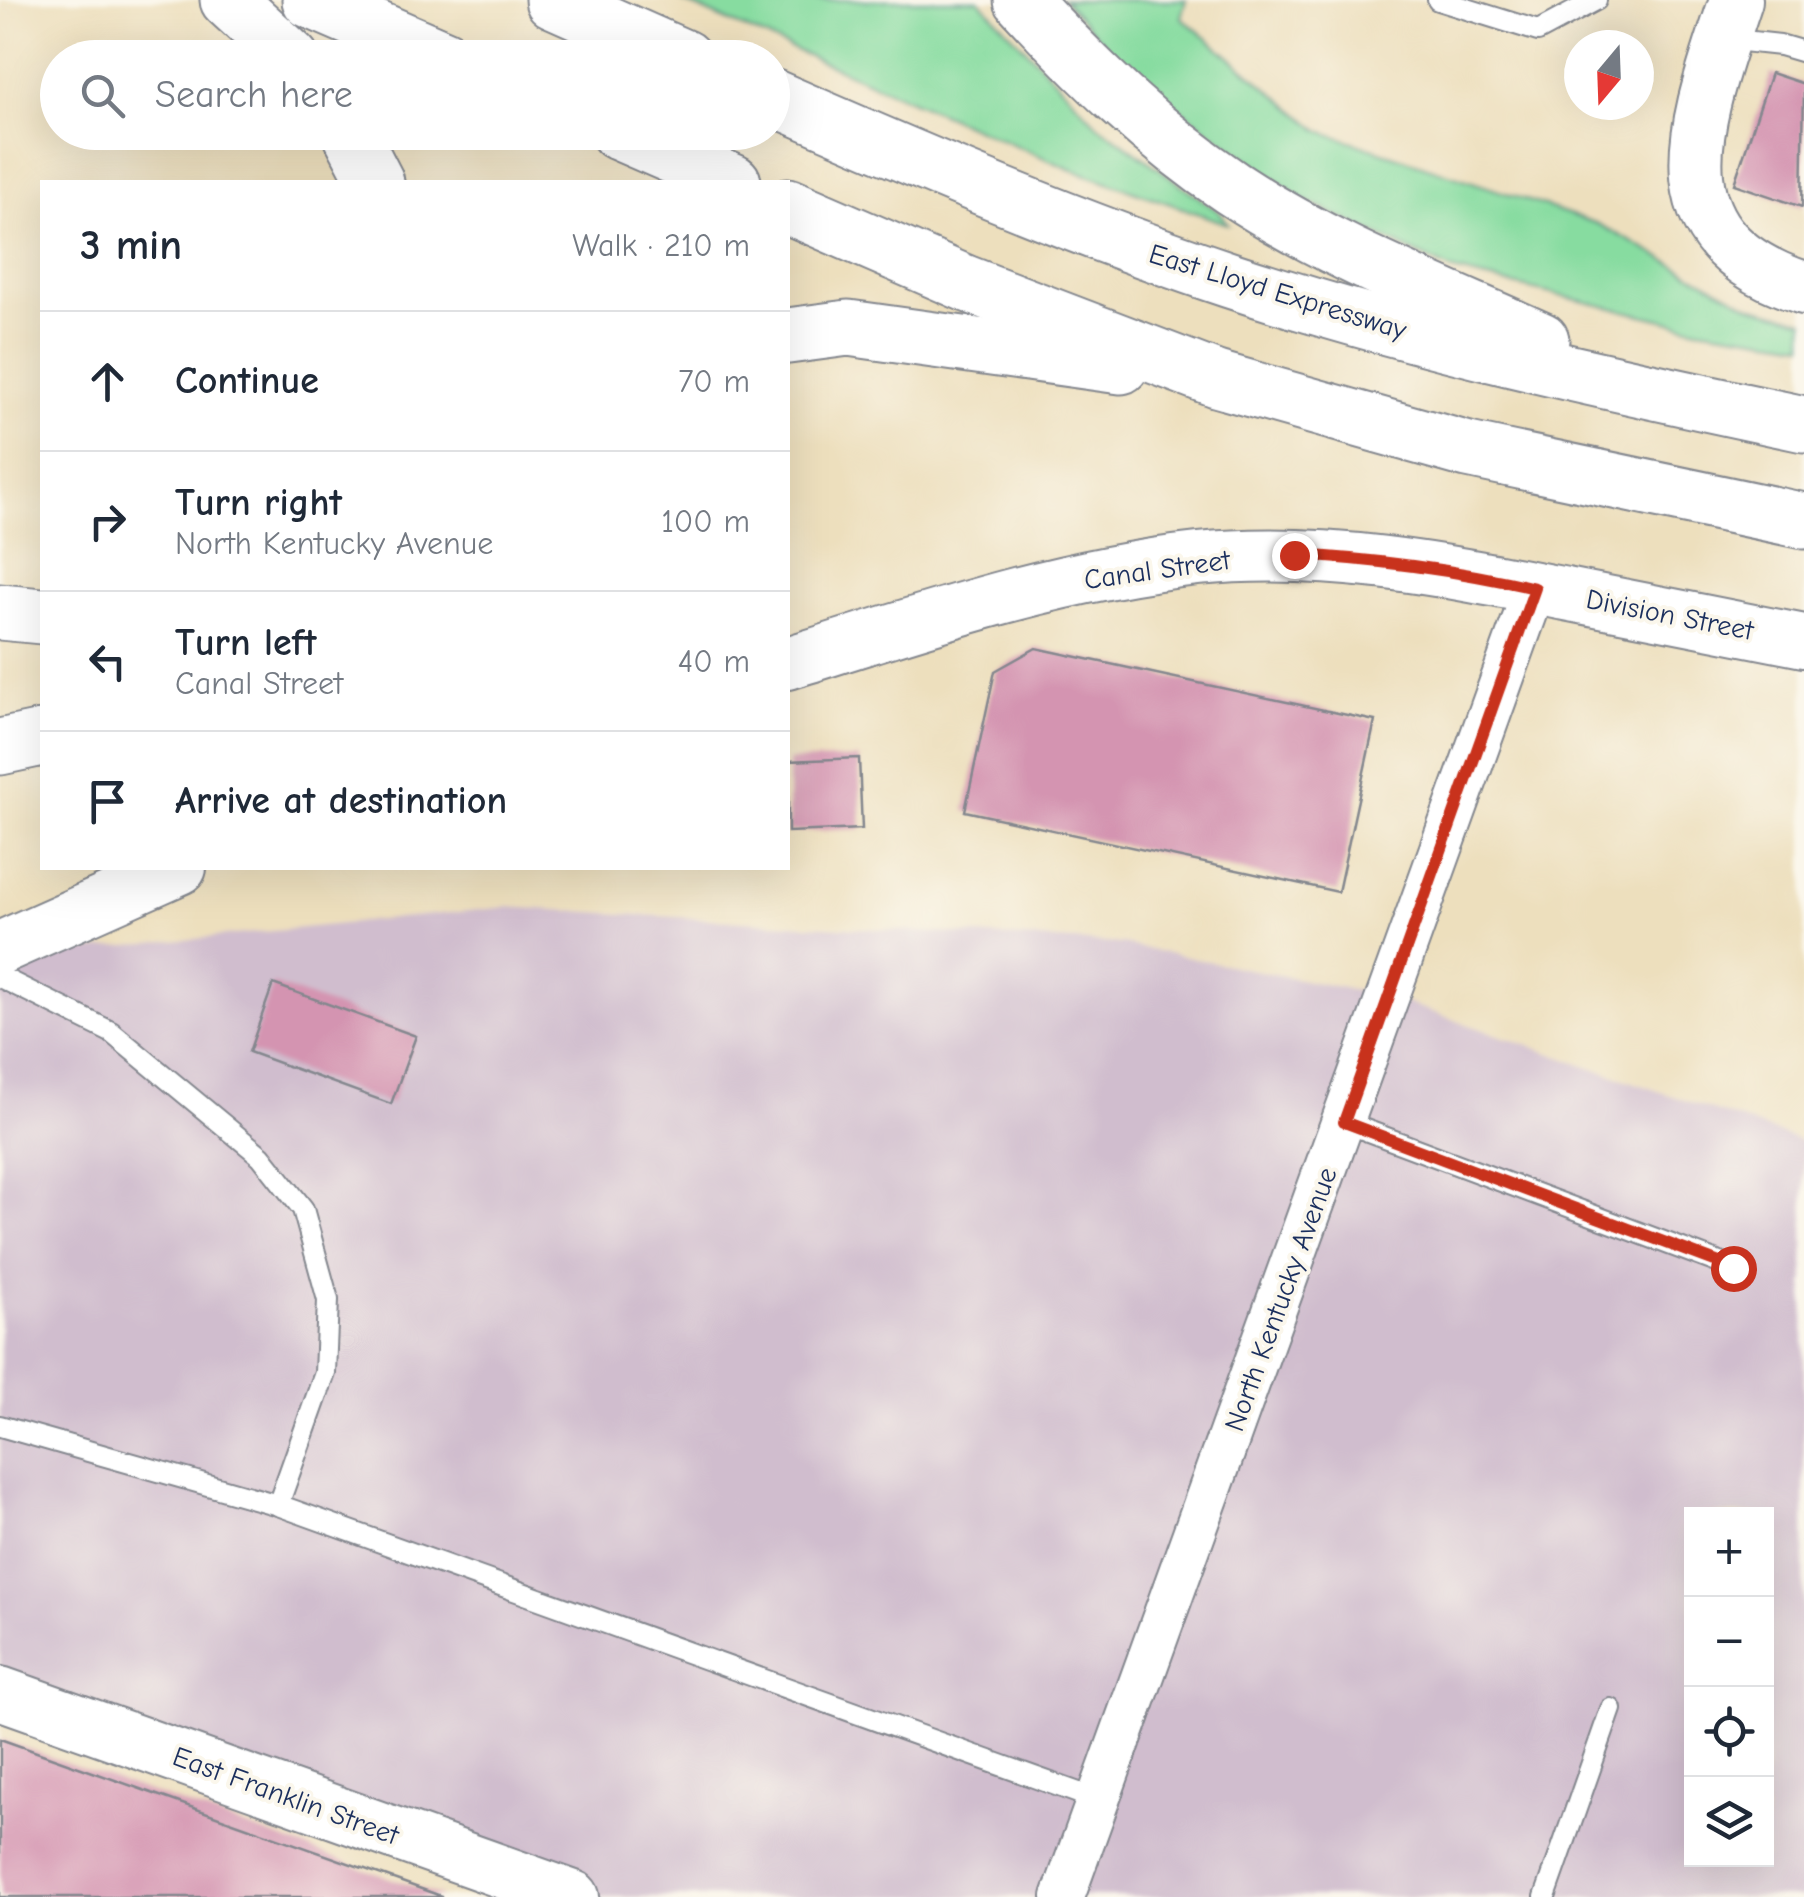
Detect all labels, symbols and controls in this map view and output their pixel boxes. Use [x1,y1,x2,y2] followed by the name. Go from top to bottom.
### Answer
[1564,30,1654,120] north arrow
[40,40,790,150] search box
[75,68,130,123] icon: search
[155,73,353,117] text: Search here
[80,221,182,270] text: 3 min
[572,227,750,264] text: Walk · 210 m
[1145,238,1411,347] street label: East Lloyd Expressway
[80,354,135,409] icon: ahead
[175,359,319,403] text: Continue
[678,363,750,400] text: 70 m
[175,481,342,525] text: Turn right
[80,494,135,549] icon: right
[661,503,750,540] text: 100 m
[175,525,493,562] text: North Kentucky Avenue
[1272,533,1318,579] route end
[1082,544,1233,596] street label: Canal Street
[1583,583,1757,647] street label: Division Street
[175,621,316,665] text: Turn left
[80,634,135,689] icon: left
[678,643,750,680] text: 40 m
[175,665,343,702] text: Canal Street
[80,774,135,829] icon: arrive
[175,779,507,823] text: Arrive at destination
[1218,1163,1344,1436] street label: North Kentucky Avenue
[1711,1246,1757,1292] route start
[1684,1507,1774,1867] map controls
[1684,1507,1774,1597] button: +
[1684,1597,1774,1687] button: −
[1684,1687,1774,1777] button: locate
[168,1740,404,1852] street label: East Franklin Street
[1684,1777,1774,1867] button: layers

